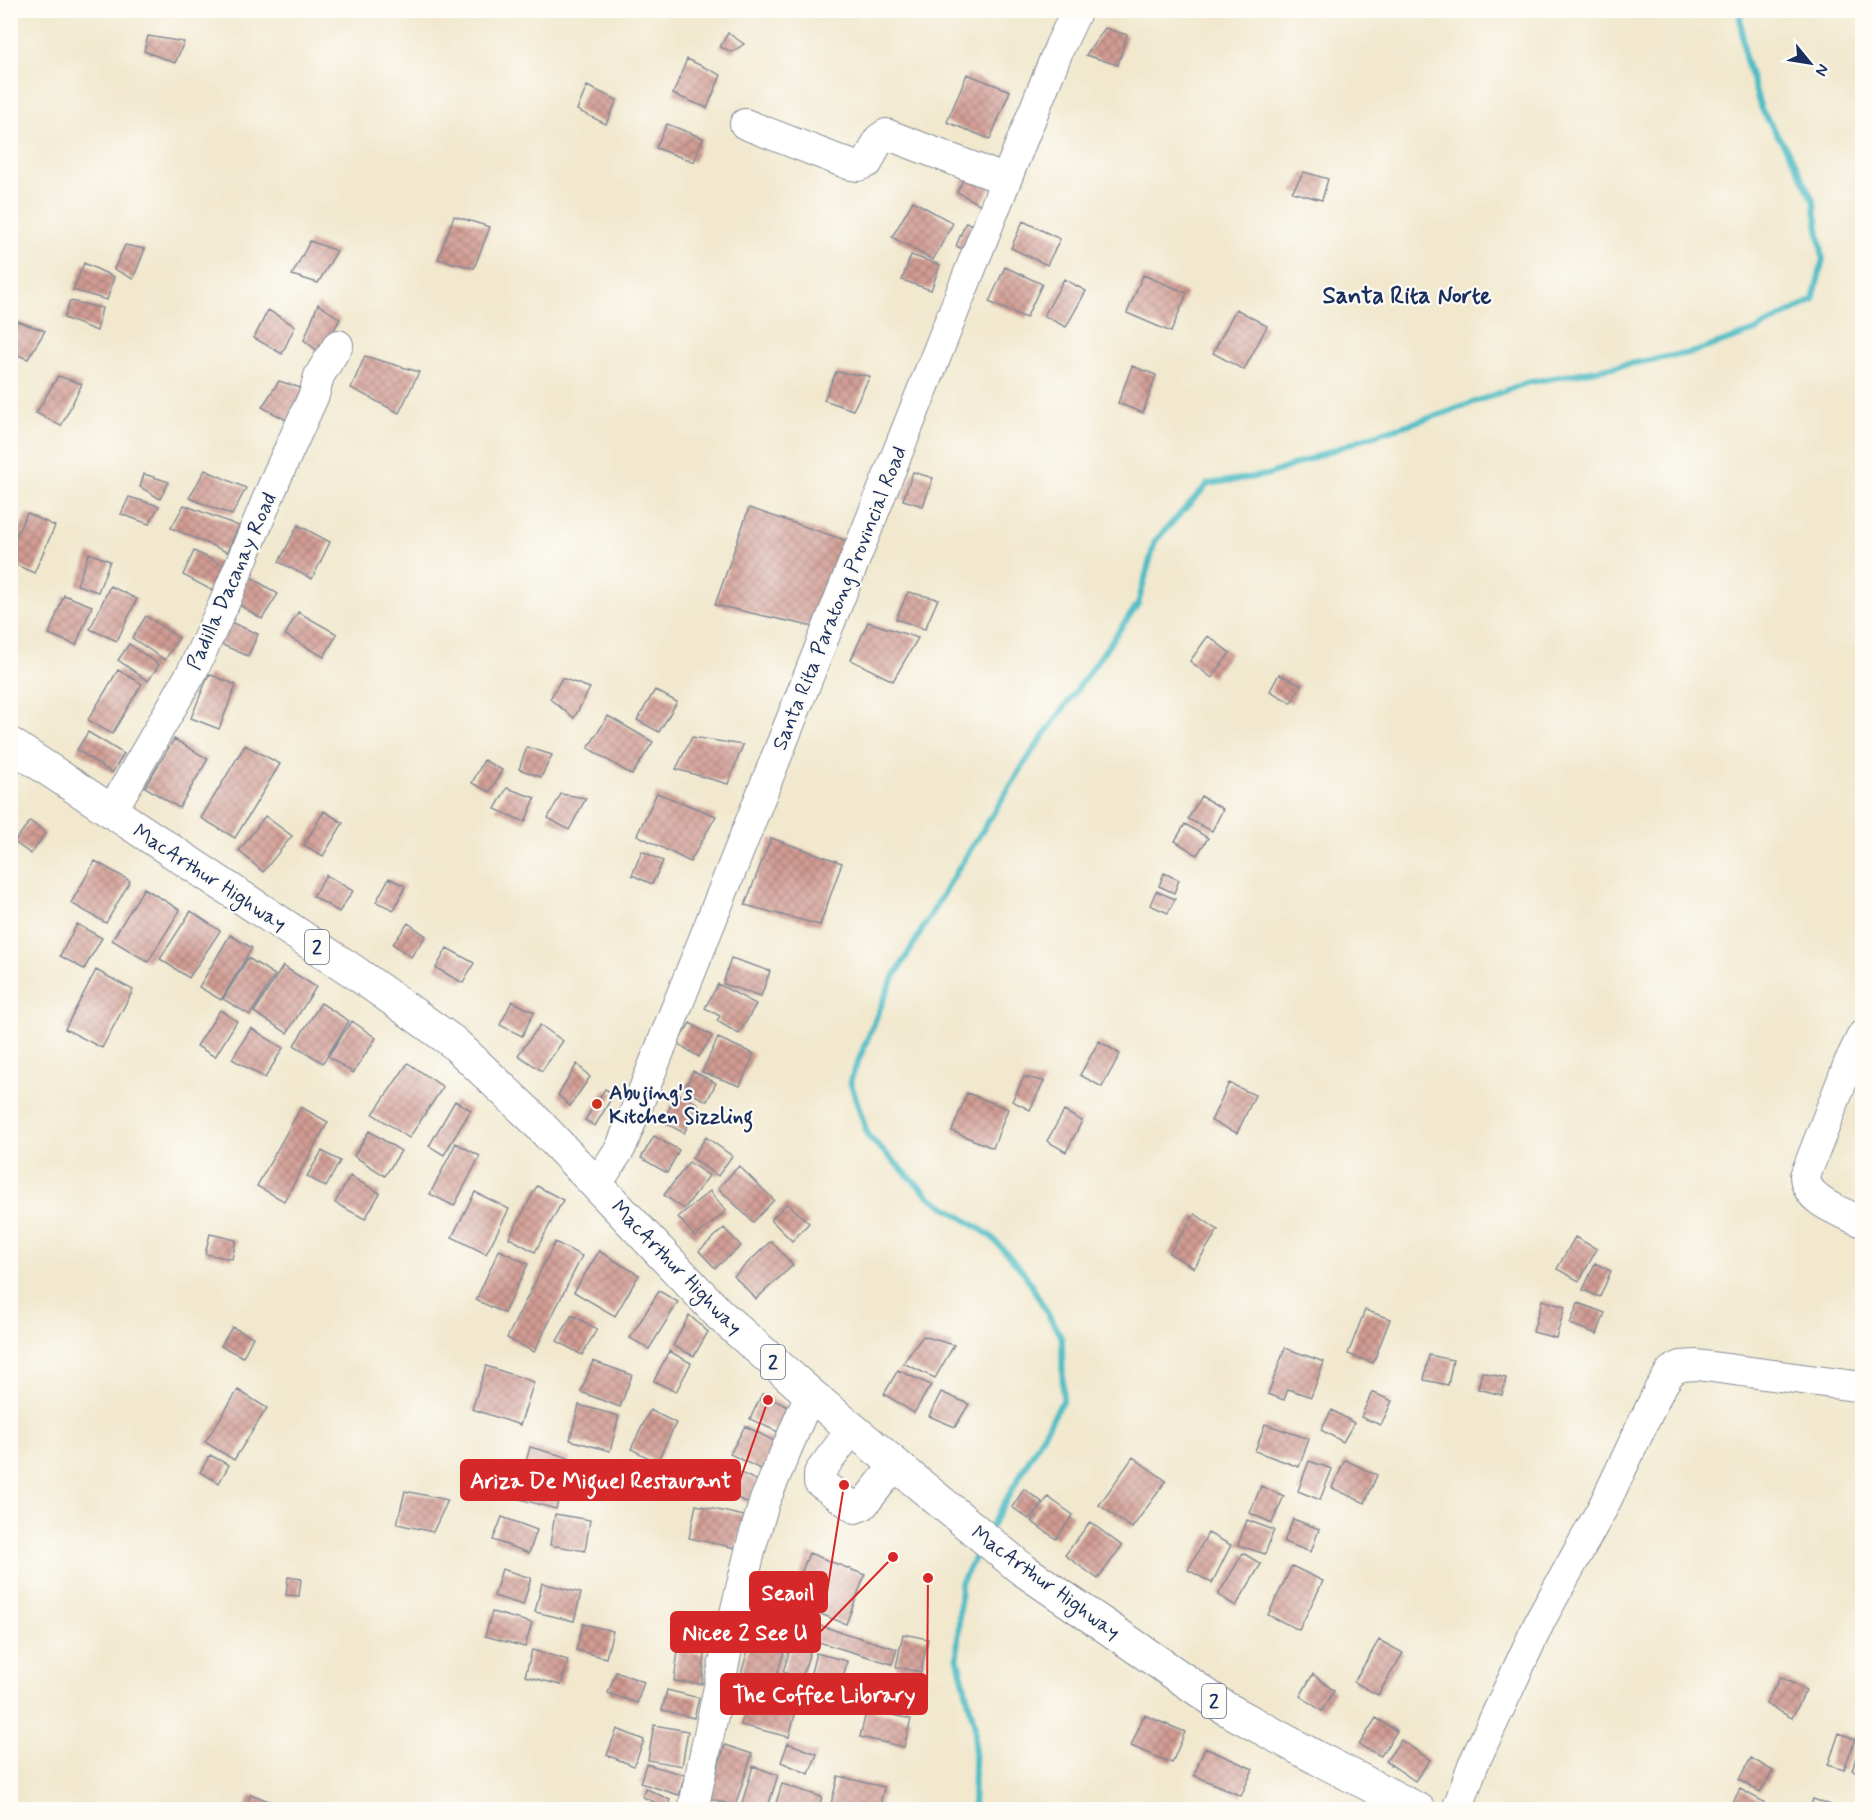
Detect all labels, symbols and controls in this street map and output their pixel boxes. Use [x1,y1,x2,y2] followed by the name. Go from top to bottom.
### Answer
[1780,33,1840,93] north arrow
[1810,60,1833,80] text: N
[1322,281,1492,312] district label: Santa Rita Norte
[766,442,914,755] street label: Santa Rita Paratong Provincial Road
[180,488,284,675] street label: Padilla Dacanay Road
[127,818,292,939] street label: MacArthur Highway
[305,930,329,964] road number: 2
[609,1079,753,1133] place label: Abujing's Kitchen Sizzling
[590,1097,604,1111] marker: Abujing's Kitchen Sizzling
[604,1194,748,1342] street label: MacArthur Highway
[761,1345,785,1379] road number: 2
[461,1460,740,1500] callout: Ariza De Miguel Restaurant
[470,1468,732,1500] text: Ariza De Miguel Restaurant
[965,1519,1126,1647] street label: MacArthur Highway
[750,1572,827,1612] callout: Seaoil
[762,1580,814,1608] text: Seaoil
[671,1612,820,1652] callout: Nicee 2 See U
[683,1620,807,1648] text: Nicee 2 See U
[721,1674,927,1714] callout: The Coffee Library
[733,1682,915,1710] text: The Coffee Library
[1202,1684,1226,1718] road number: 2

